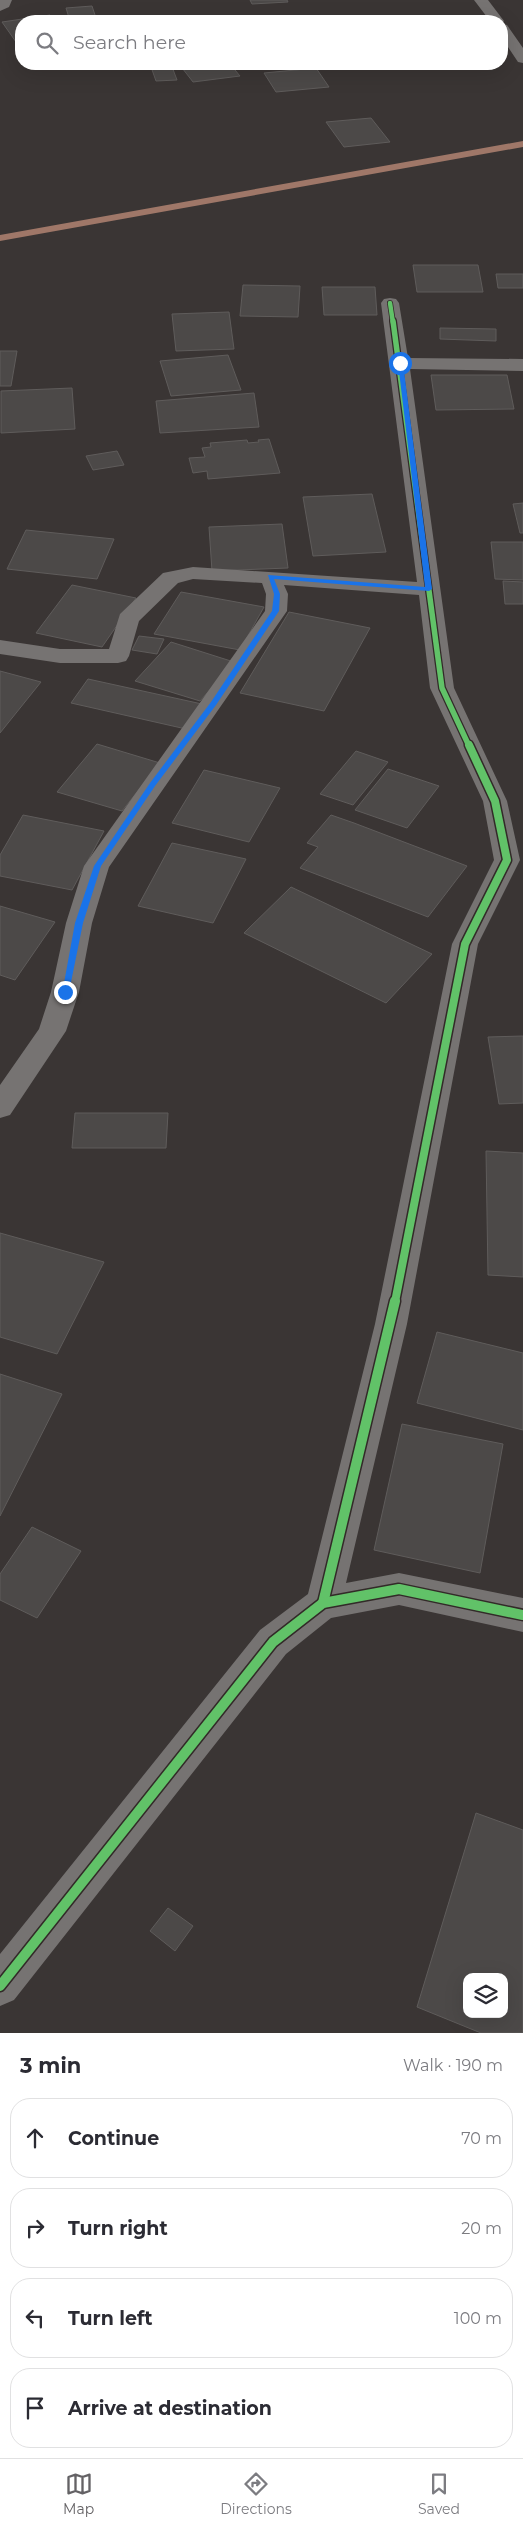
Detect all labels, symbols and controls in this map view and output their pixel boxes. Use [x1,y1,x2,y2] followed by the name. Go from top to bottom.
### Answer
[15,15,508,70] search box
[33,29,61,57] icon: search
[73,31,186,54] text: Search here
[389,352,412,375] route start
[54,981,77,1004] route end
[463,1973,508,2018] map controls
[463,1973,508,2018] button: layers
[20,2053,81,2078] text: 3 min
[403,2056,503,2075] text: Walk · 190 m
[21,2124,49,2152] icon: ahead
[68,2127,159,2150] text: Continue
[461,2129,502,2148] text: 70 m
[21,2214,49,2242] icon: right
[68,2217,168,2240] text: Turn right
[461,2219,502,2238] text: 20 m
[21,2304,49,2332] icon: left
[68,2307,153,2330] text: Turn left
[454,2309,502,2328] text: 100 m
[21,2394,49,2422] icon: arrive
[68,2397,272,2420] text: Arrive at destination
[63,2470,94,2518] tab: Map
[220,2470,292,2518] tab: Directions
[418,2470,460,2518] tab: Saved

